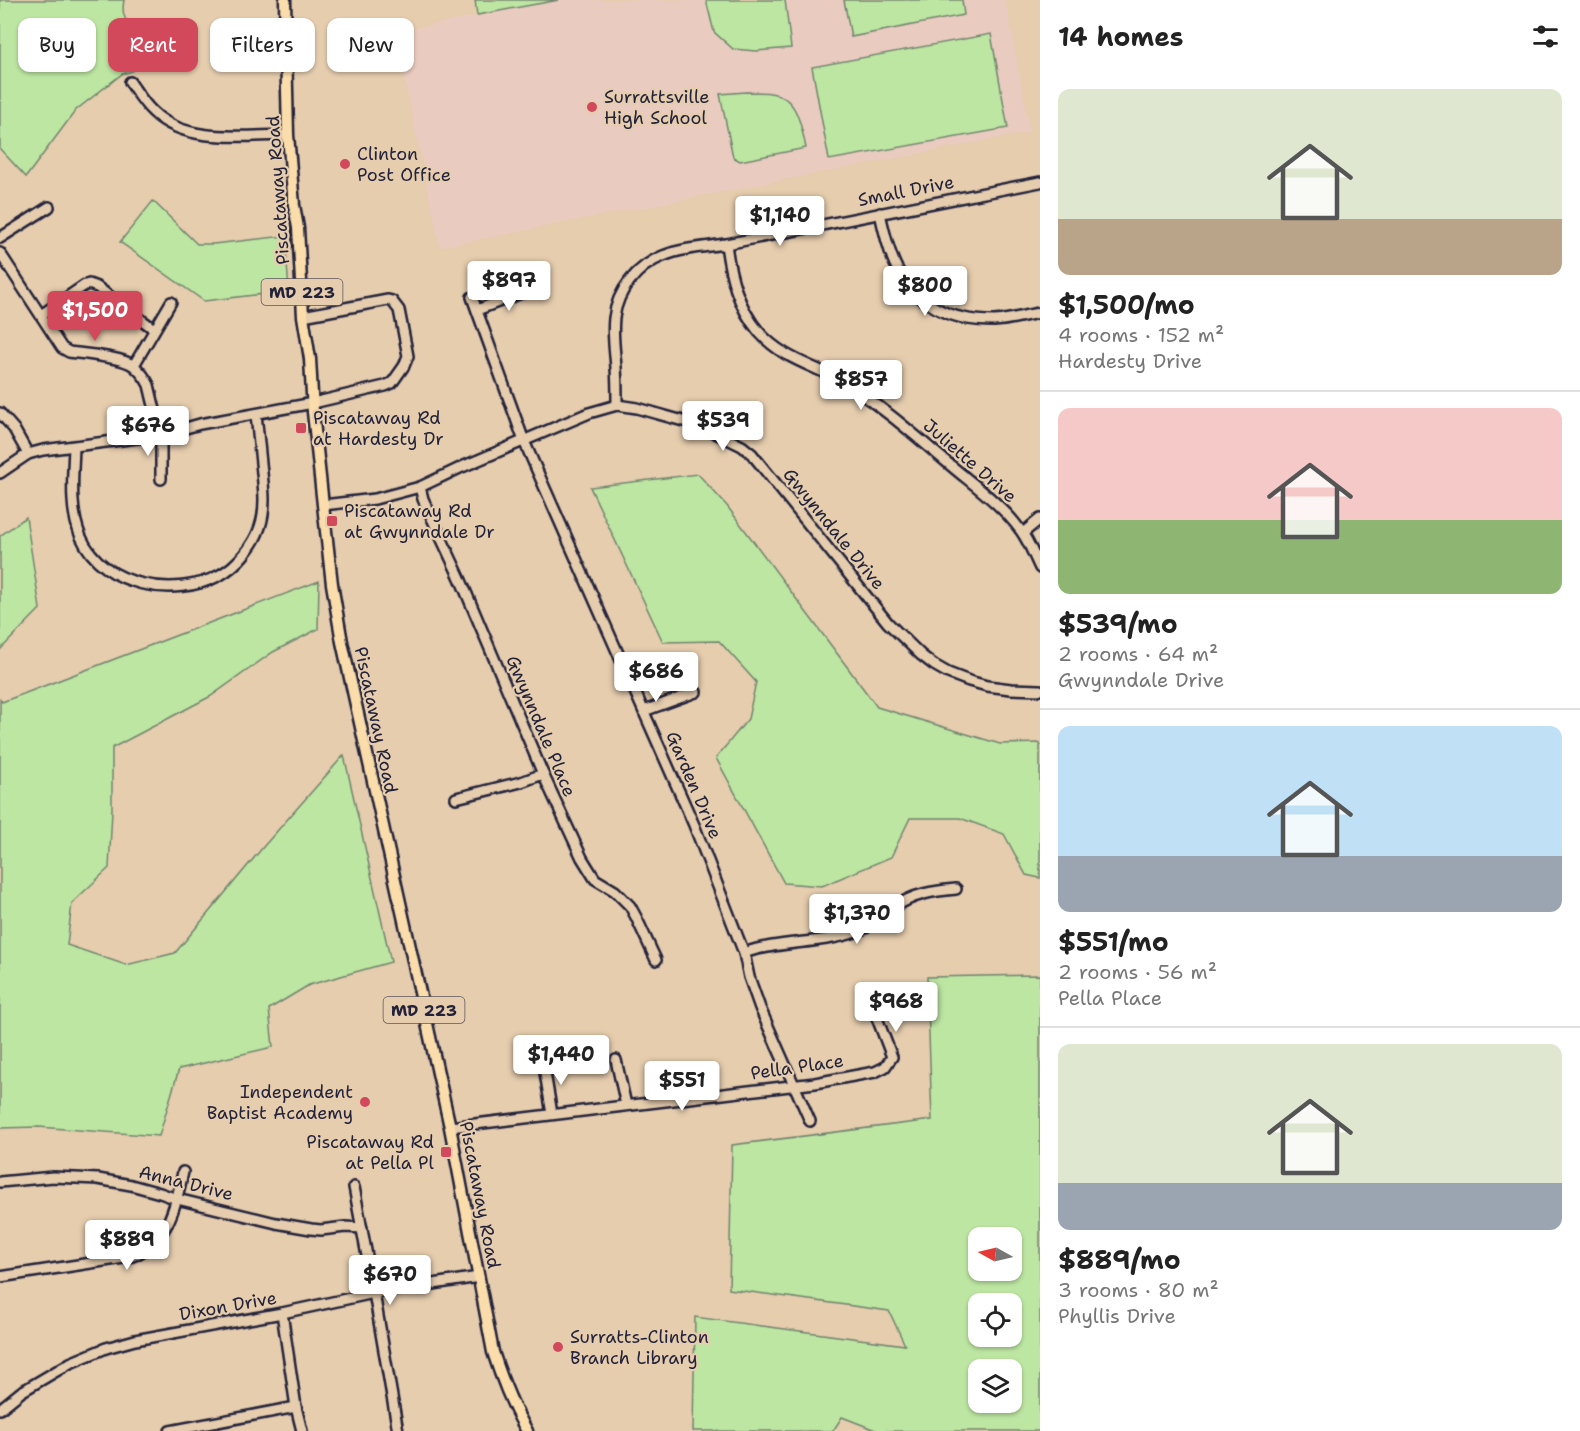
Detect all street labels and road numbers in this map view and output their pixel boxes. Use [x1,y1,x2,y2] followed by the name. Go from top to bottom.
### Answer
[261,115,295,265] street label: Piscataway Road
[856,170,956,212] street label: Small Drive
[262,279,342,305] road number: MD 223
[918,414,1022,508] street label: Juliette Drive
[778,463,890,595] street label: Gwynndale Drive
[349,644,403,796] street label: Piscataway Road
[500,652,582,800] street label: Gwynndale Place
[661,727,727,843] street label: Garden Drive
[384,997,464,1023] road number: MD 223
[749,1049,845,1085] street label: Pella Place
[454,1119,506,1271] street label: Piscataway Road
[136,1160,236,1206] street label: Anna Drive
[177,1286,279,1326] street label: Dixon Drive

